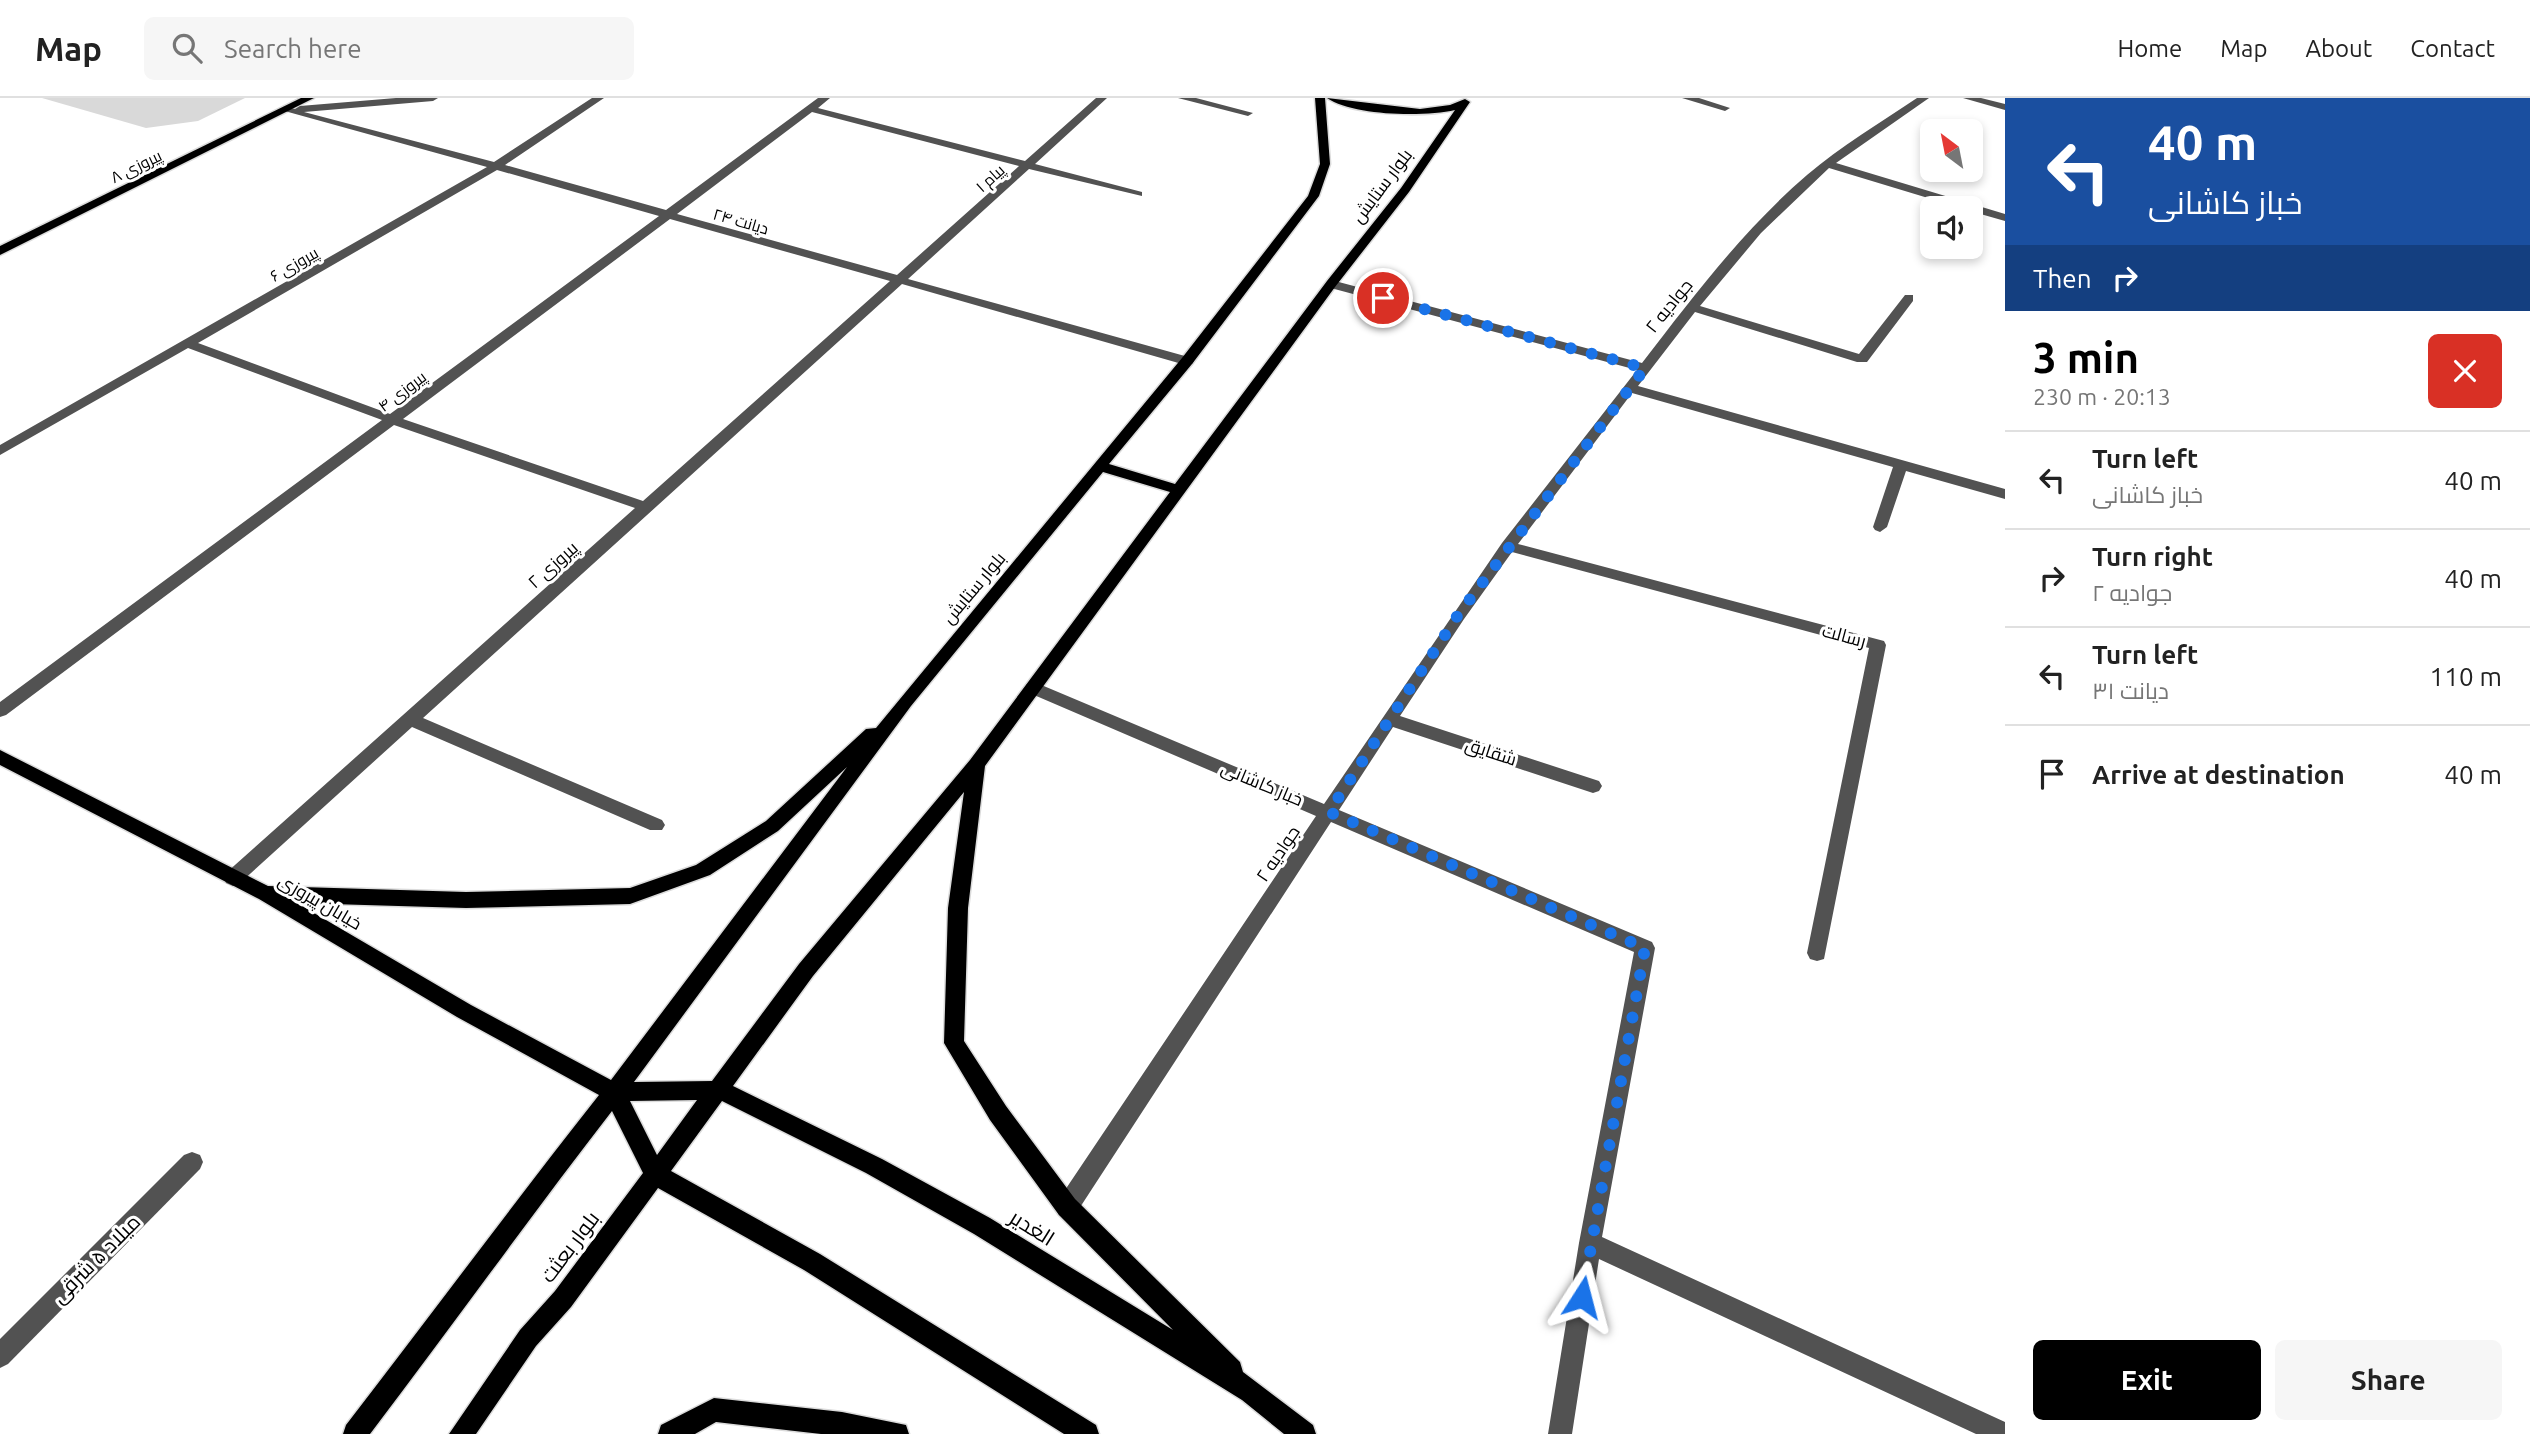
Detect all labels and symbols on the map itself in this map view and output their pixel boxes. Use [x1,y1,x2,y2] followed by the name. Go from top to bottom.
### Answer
[1920,119,1983,182] north arrow
[1347,145,1417,227] street label: بلوار ستایش
[107,146,166,189] street label: پیروزی ۸
[972,160,1011,198] street label: پیام ۱
[711,205,771,238] street label: دیانت ۲۴
[267,243,323,287] street label: پیروزی ۶
[1353,268,1413,328] pin
[1641,275,1697,337] street label: جوادیه ۲
[374,367,432,417] street label: پیروزی ۴
[523,537,583,594] street label: پیروزی ۲
[938,548,1010,628] street label: بلوار ستایش
[1820,620,1868,652] street label: رسالت
[1462,733,1519,772] street label: شقایق
[1218,757,1306,811] street label: خباز کاشانی
[1251,822,1305,886] street label: جوادیه ۲
[274,869,366,936] street label: خیابان پیروزی
[1004,1204,1059,1251] street label: الغدیر
[535,1206,604,1287] street label: بلوار بعثت
[46,1209,146,1309] street label: میلاد ۵ شرقی
[1545,1260,1619,1334] position arrow

